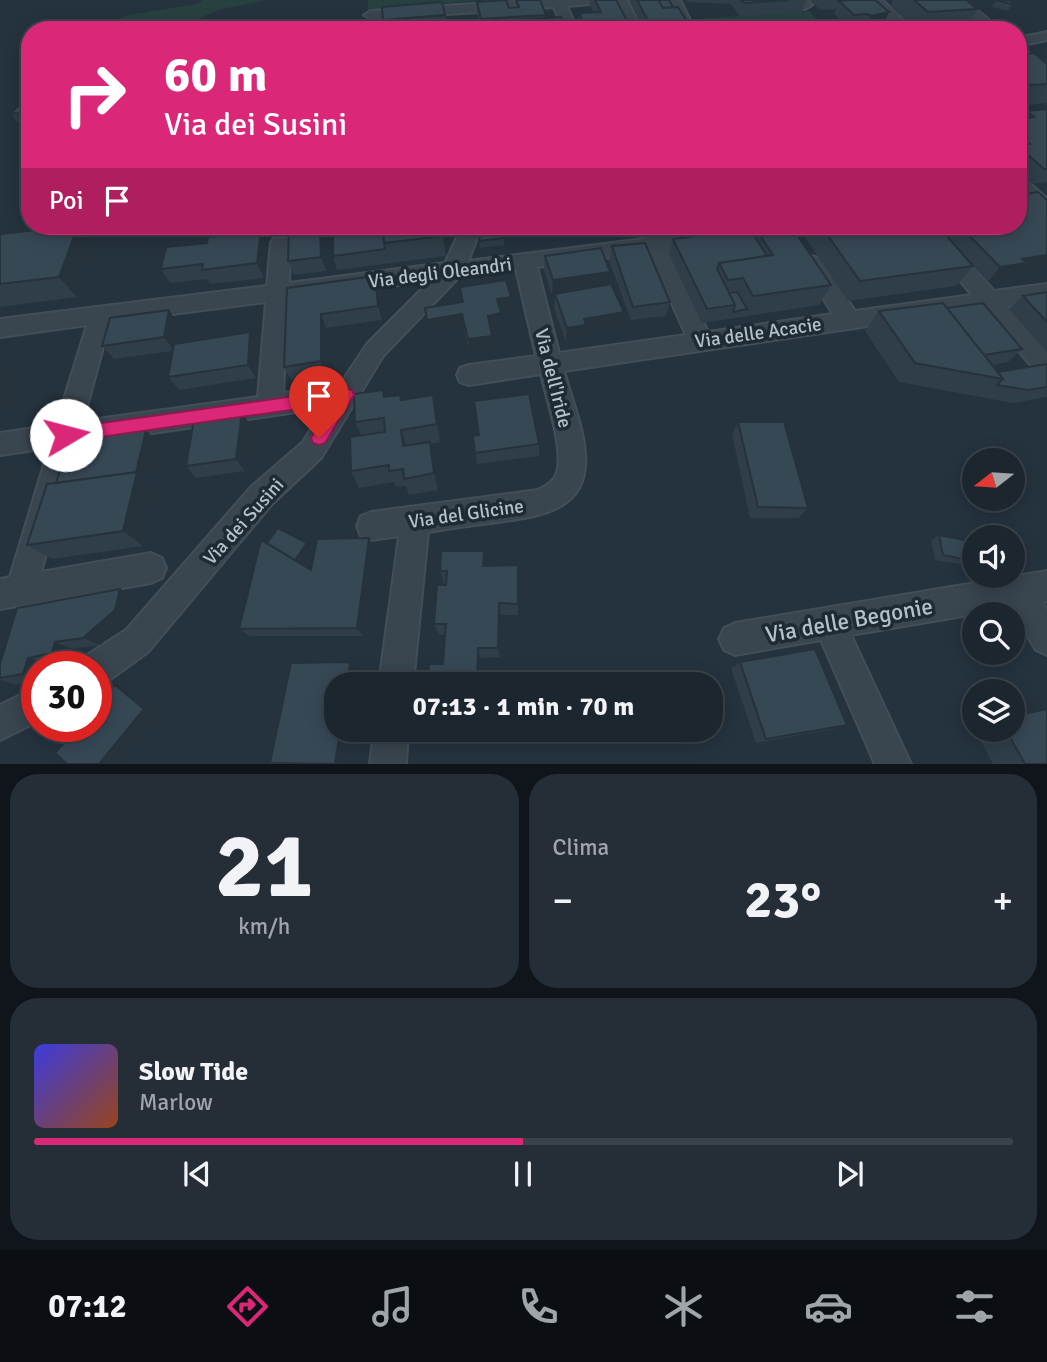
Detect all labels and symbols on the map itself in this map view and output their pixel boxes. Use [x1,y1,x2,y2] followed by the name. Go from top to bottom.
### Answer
[367,252,513,294] street label: Via degli Oleandri
[693,312,823,354] street label: Via delle Acacie
[529,326,577,430] street label: Via dell'Iride
[289,366,349,438] pin
[29,398,103,472] position arrow
[962,448,1026,511] north arrow
[198,473,289,570] street label: Via dei Susini
[407,494,525,534] street label: Via del Glicine
[763,592,935,649] street label: Via delle Begonie
[21,651,112,742] speed limit sign: 30

